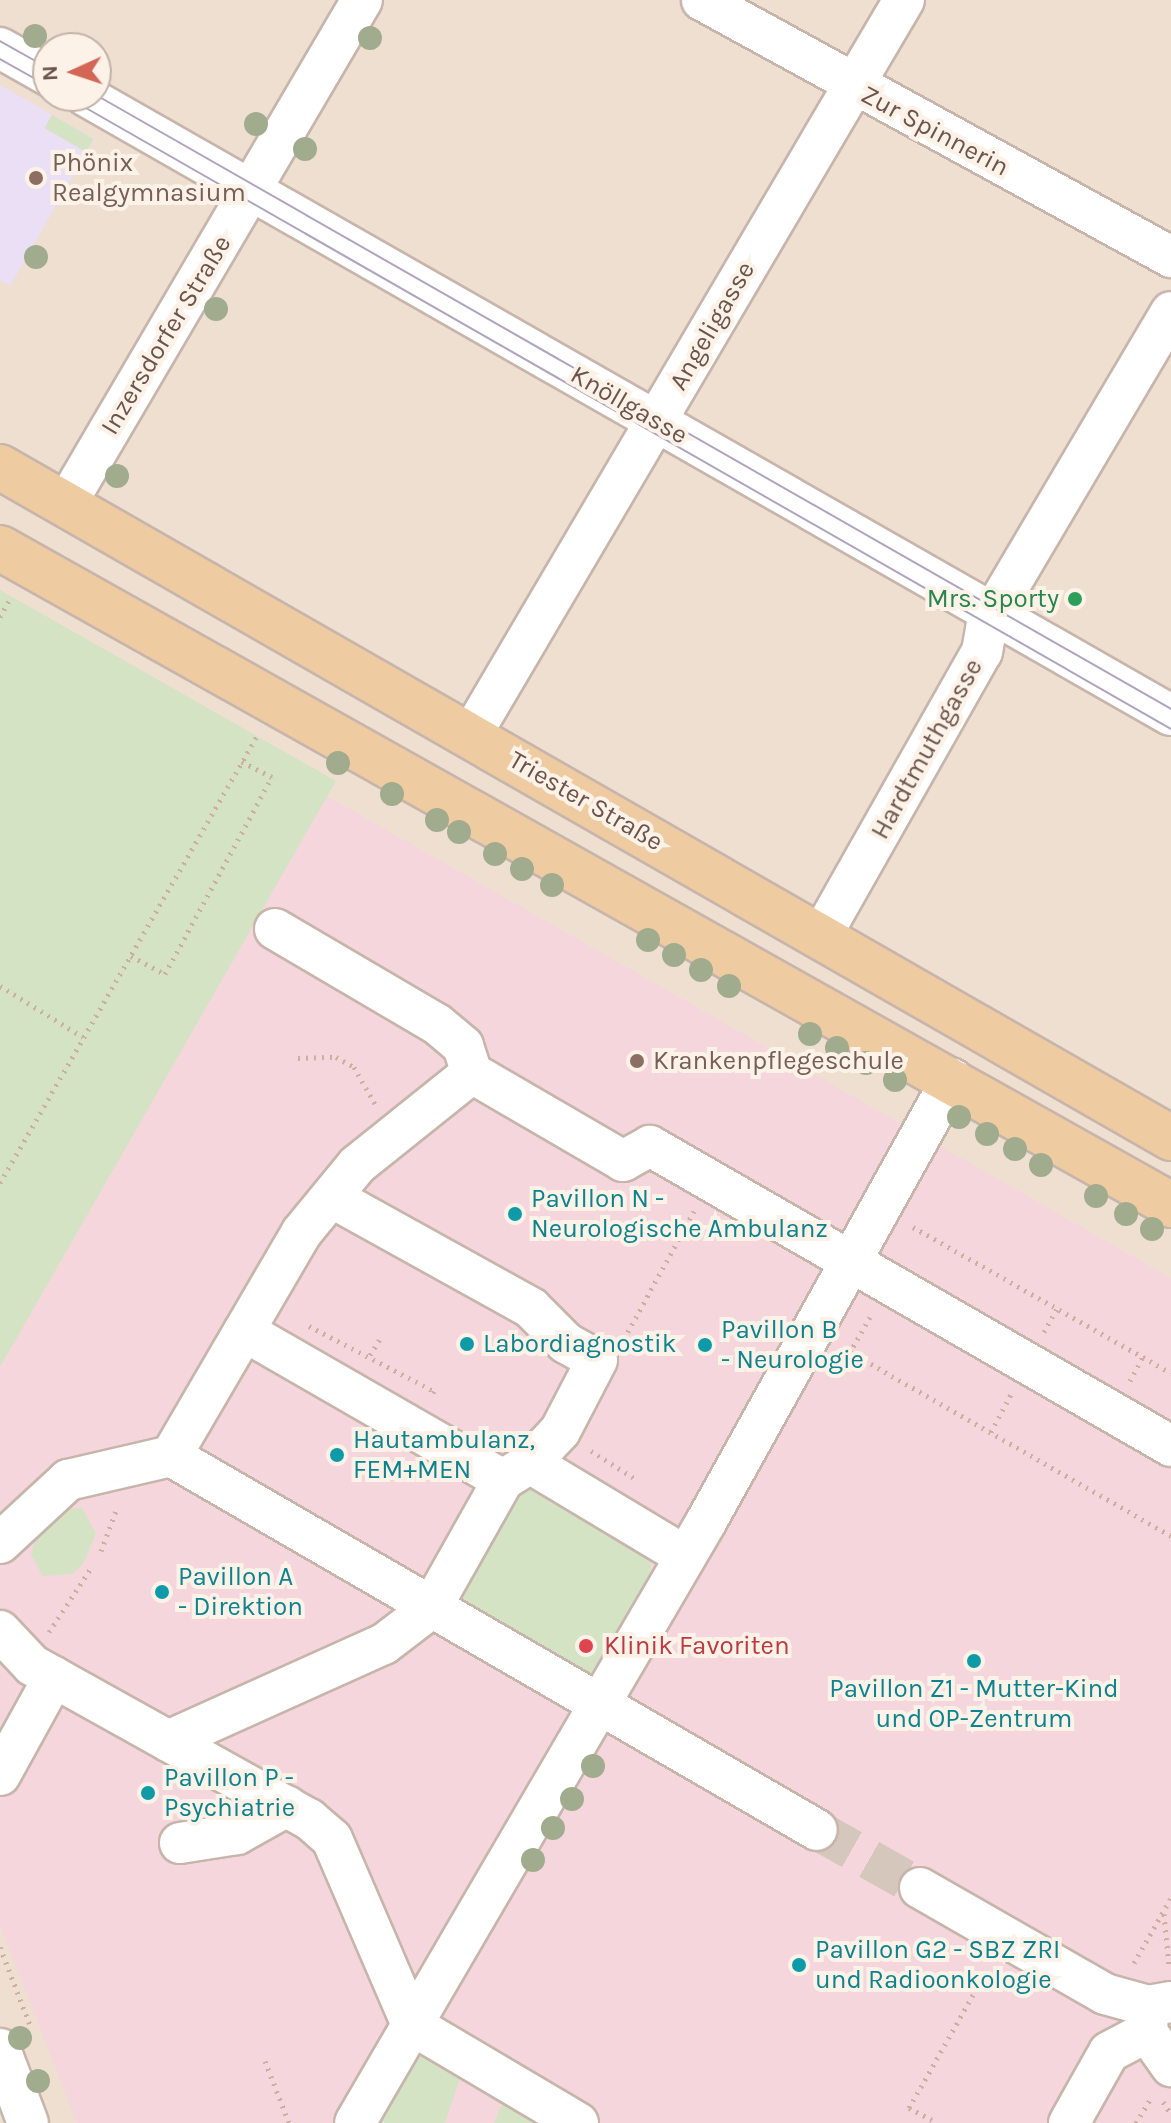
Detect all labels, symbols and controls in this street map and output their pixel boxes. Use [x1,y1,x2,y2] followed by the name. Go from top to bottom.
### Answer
[32,32,112,112] north arrow
[37,65,63,82] text: N
[856,79,1014,183] street label: Zur Spinnerin
[52,147,246,208] place label: Phönix Realgymnasium
[27,169,45,187] marker: Phönix Realgymnasium
[94,230,238,440] street label: Inzersdorfer Straße
[663,256,761,396] street label: Angeligasse
[565,359,693,451] street label: Knöllgasse
[927,583,1059,615] place label: Mrs. Sporty
[1066,590,1084,608] marker: Mrs. Sporty
[865,653,989,845] street label: Hardtmuthgasse
[504,744,668,858] street label: Triester Straße
[653,1045,904,1077] place label: Krankenpflegeschule
[628,1052,646,1070] marker: Krankenpflegeschule
[531,1183,828,1244] place label: Pavillon N - Neurologische Ambulanz
[506,1205,524,1223] marker: Pavillon N - Neurologische Ambulanz
[721,1314,864,1376] place label: Pavillon B - Neurologie
[483,1328,676,1360] place label: Labordiagnostik
[458,1335,476,1353] marker: Labordiagnostik
[696,1336,714,1354] marker: Pavillon B - Neurologie
[353,1424,535,1486] place label: Hautambulanz, FEM+MEN
[328,1446,346,1464] marker: Hautambulanz, FEM+MEN
[178,1561,303,1622] place label: Pavillon A - Direktion
[153,1583,171,1601] marker: Pavillon A - Direktion
[604,1630,790,1662] place label: Klinik Favoriten
[575,1635,597,1657] marker: Klinik Favoriten
[965,1652,983,1670] marker: Pavillon Z1 - Mutter-Kind und OP-Zentrum
[829,1673,1119,1734] place label: Pavillon Z1 - Mutter-Kind und OP-Zentrum
[164,1762,295,1824] place label: Pavillon P - Psychiatrie
[139,1784,157,1802] marker: Pavillon P - Psychiatrie
[815,1934,1060,1996] place label: Pavillon G2 - SBZ ZRI und Radioonkologie
[790,1956,808,1974] marker: Pavillon G2 - SBZ ZRI und Radioonkologie

